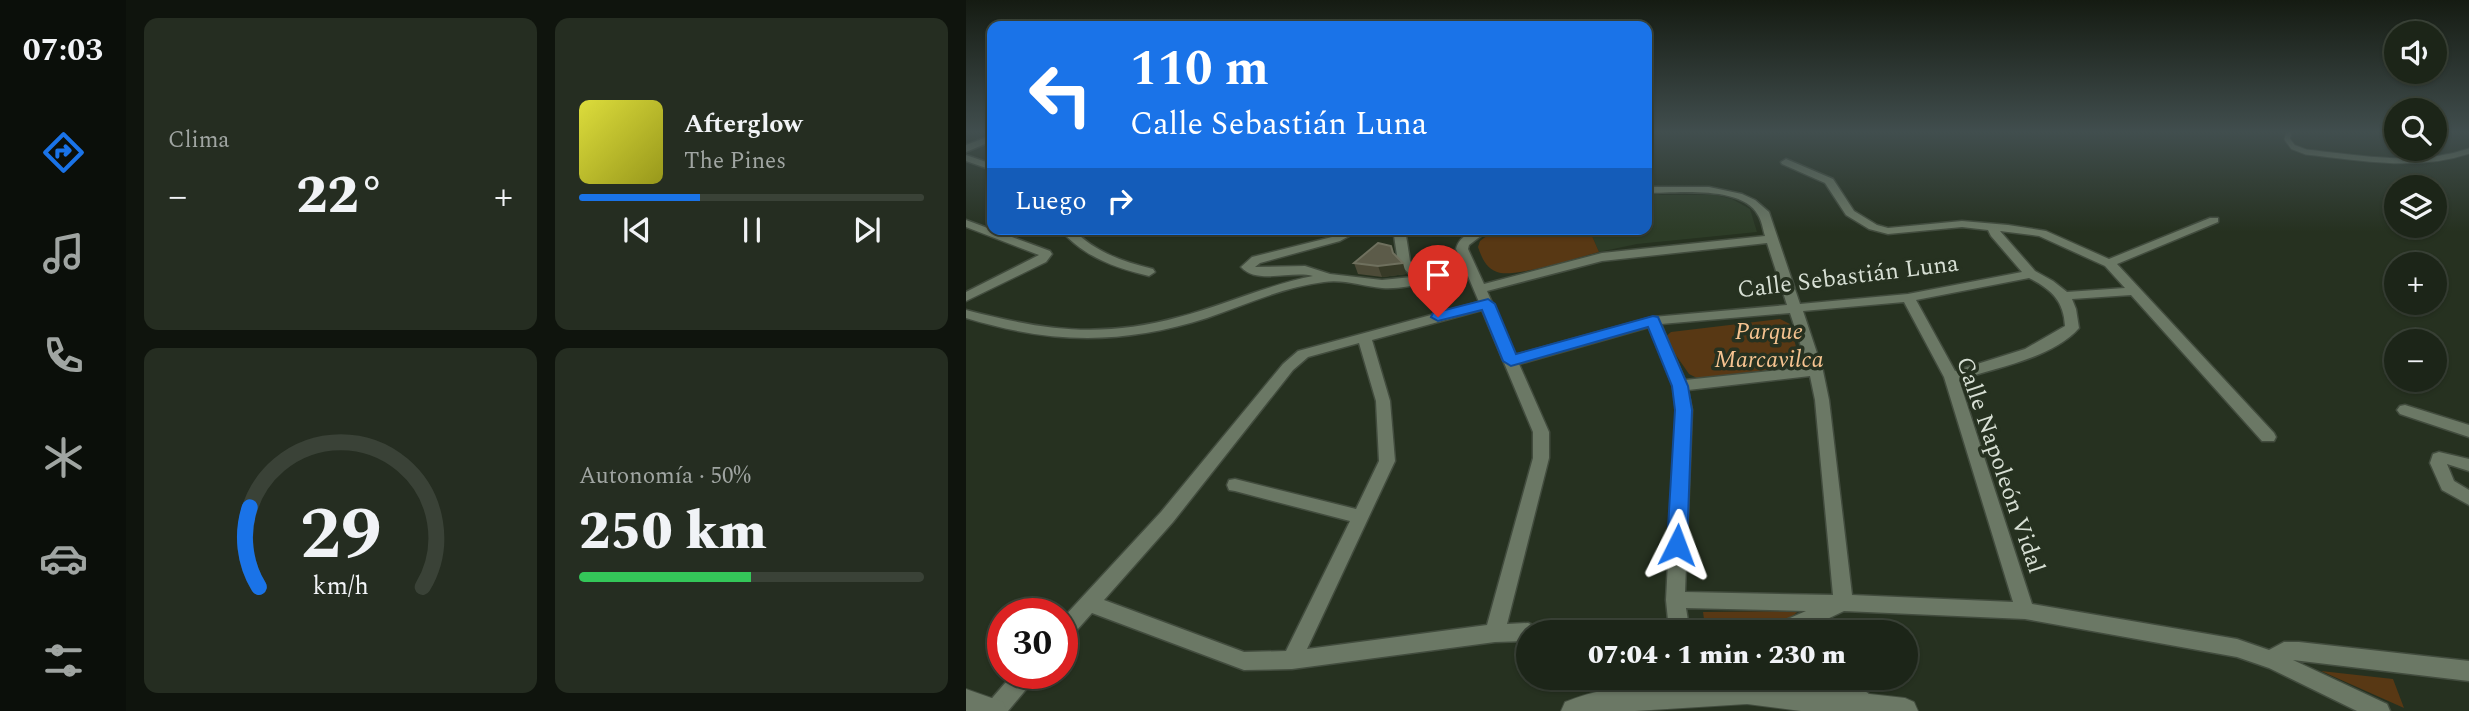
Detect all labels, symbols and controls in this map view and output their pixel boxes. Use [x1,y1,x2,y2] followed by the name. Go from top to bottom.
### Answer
[2384,21,2447,392] map controls
[2384,21,2447,84] button: sound
[23,26,103,75] text: 07:03
[1130,32,1269,107] text: 110 m
[1015,49,1106,140] icon: left
[2384,98,2447,161] button: search
[1130,100,1427,149] text: Calle Sebastián Luna
[684,104,803,144] text: Afterglow
[168,123,230,158] text: Clima
[39,128,88,177] icon: directions
[684,144,786,179] text: The Pines
[296,157,385,236] text: 22°
[168,168,187,226] text: −
[494,168,513,226] text: +
[2384,175,2447,238] button: layers
[1015,181,1087,221] text: Luego
[1101,182,1139,220] icon: right
[618,211,656,249] icon: previous
[733,211,771,249] icon: pause
[848,211,886,249] icon: next
[39,229,88,278] icon: music
[1408,245,1468,317] pin
[1735,246,1961,308] street label: Calle Sebastián Luna
[2384,252,2447,315] button: +
[1419,256,1457,294] icon: arrive
[1714,314,1824,378] park label: Parque Marcavilca
[2384,329,2447,392] button: −
[39,331,88,380] icon: phone
[1946,352,2054,578] street label: Calle Napoleón Vidal
[39,433,88,482] icon: climate
[579,459,751,494] text: Autonomía · 50%
[300,480,381,591] text: 29
[579,493,767,572] text: 250 km
[1640,508,1714,582] position arrow
[39,534,88,583] icon: car
[312,567,369,605] text: km/h
[987,598,1078,689] speed limit sign: 30
[1588,635,1846,675] text: 07:04 · 1 min · 230 m
[39,636,88,685] icon: filters

